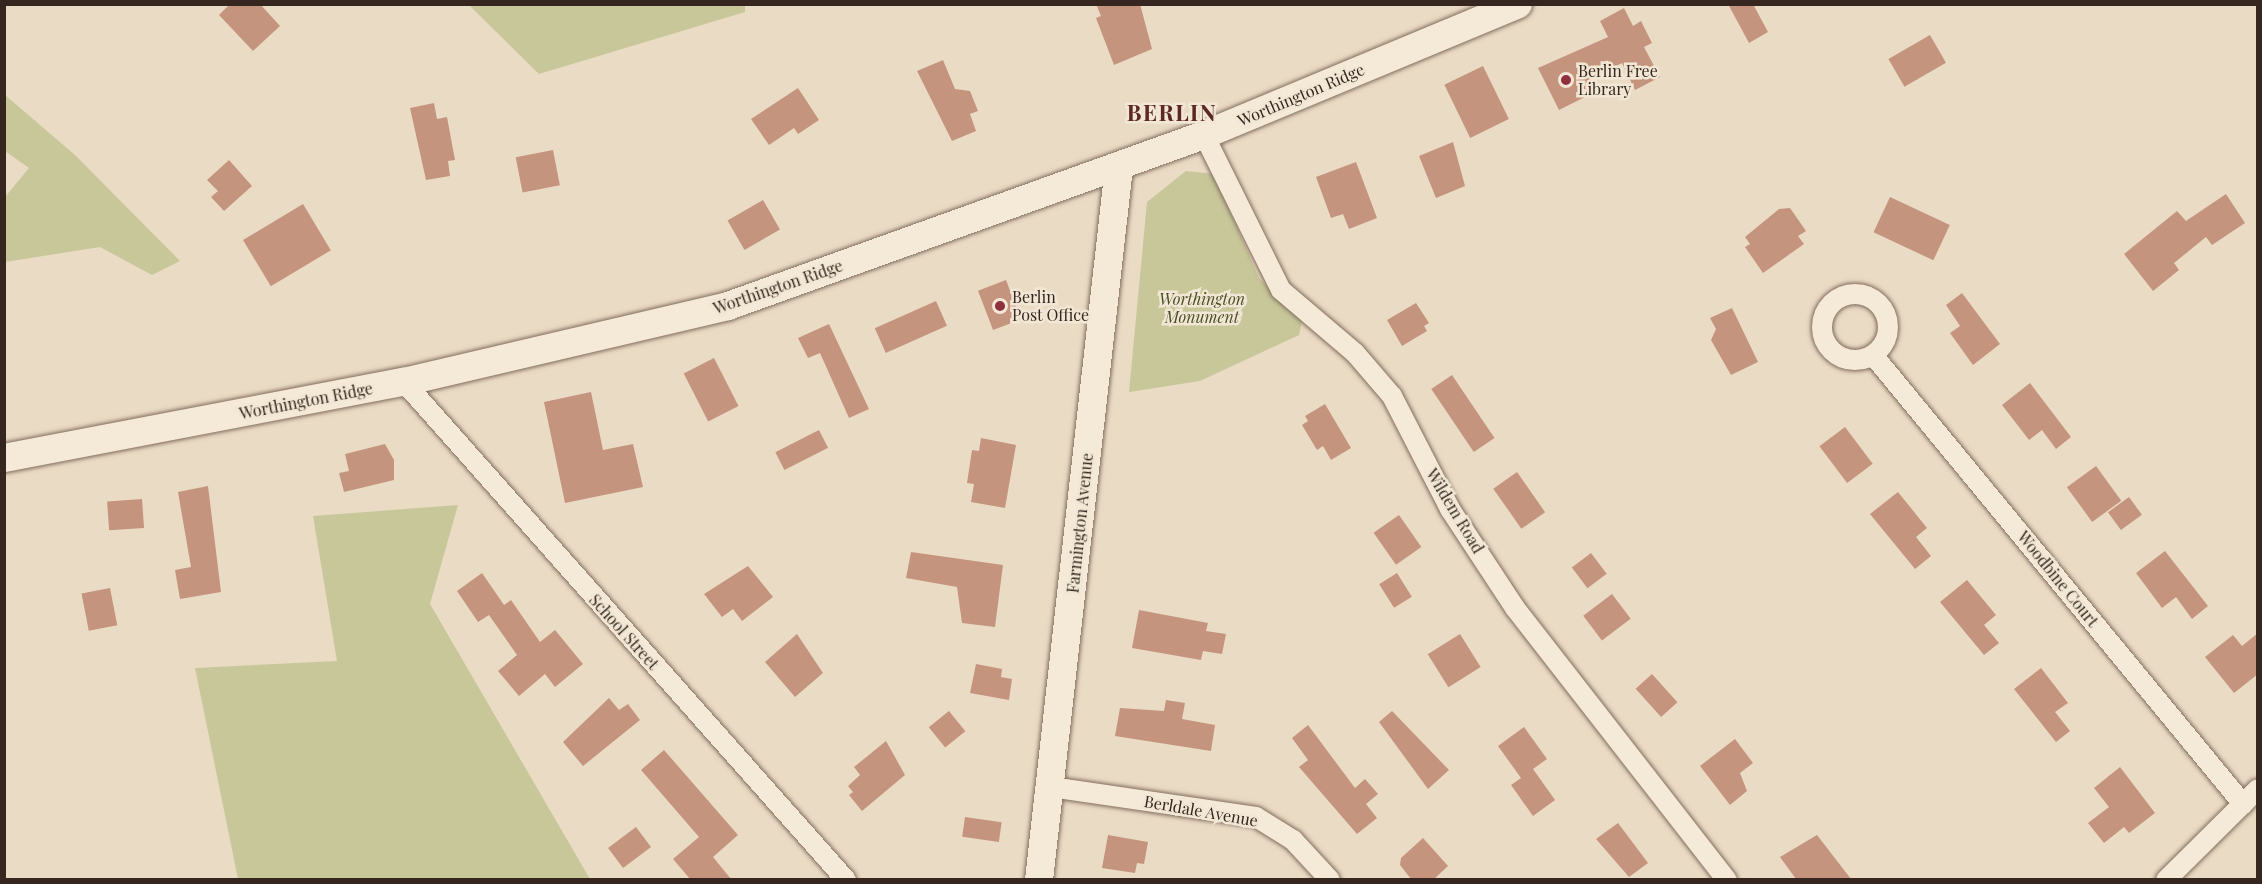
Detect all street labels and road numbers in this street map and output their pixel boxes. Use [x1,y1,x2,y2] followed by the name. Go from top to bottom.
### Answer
[1235,60,1367,130] street label: Worthington Ridge
[711,256,845,318] street label: Worthington Ridge
[238,379,374,423] street label: Worthington Ridge
[1063,452,1097,594] street label: Farmington Avenue
[1422,465,1488,557] street label: Wildem Road
[2014,527,2102,631] street label: Woodbine Court
[585,590,663,674] street label: School Street
[1142,791,1260,831] street label: Berldale Avenue

